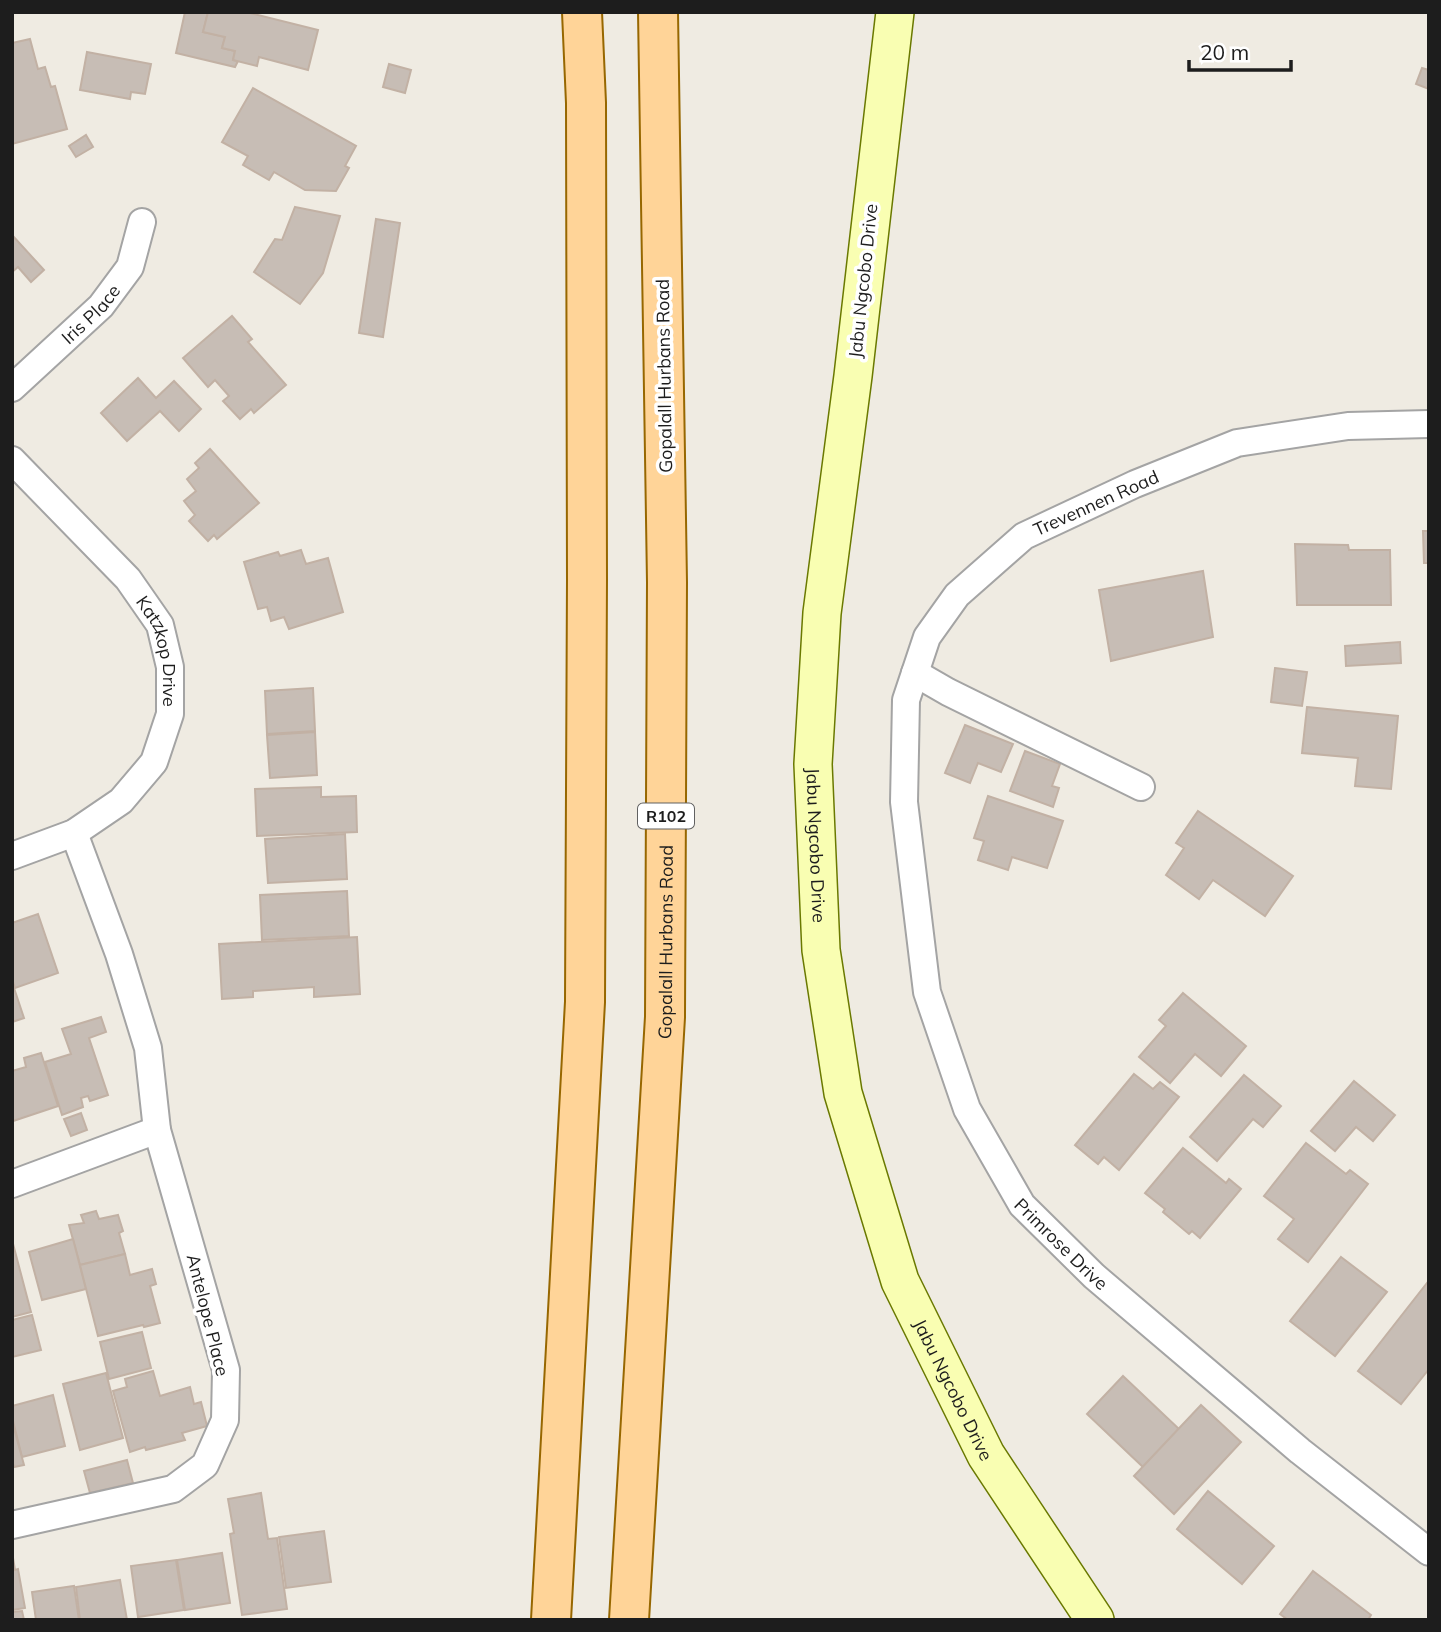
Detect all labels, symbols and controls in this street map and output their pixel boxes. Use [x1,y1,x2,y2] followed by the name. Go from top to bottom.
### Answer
[1189,28,1290,72] scale bar
[1200,39,1249,65] text: 20 m
[843,203,883,359] street label: Jabu Ngcobo Drive
[651,279,677,473] street label: Gopalall Hurbans Road
[56,280,125,349] street label: Iris Place
[1030,465,1162,541] street label: Trevennen Road
[132,591,182,707] street label: Katzkop Drive
[802,767,831,923] street label: Jabu Ngcobo Drive
[638,804,694,828] road number: R102
[652,845,677,1040] street label: Gopalall Hurbans Road
[1010,1193,1113,1294] street label: Primrose Drive
[182,1252,234,1378] street label: Antelope Place
[909,1315,998,1464] street label: Jabu Ngcobo Drive

